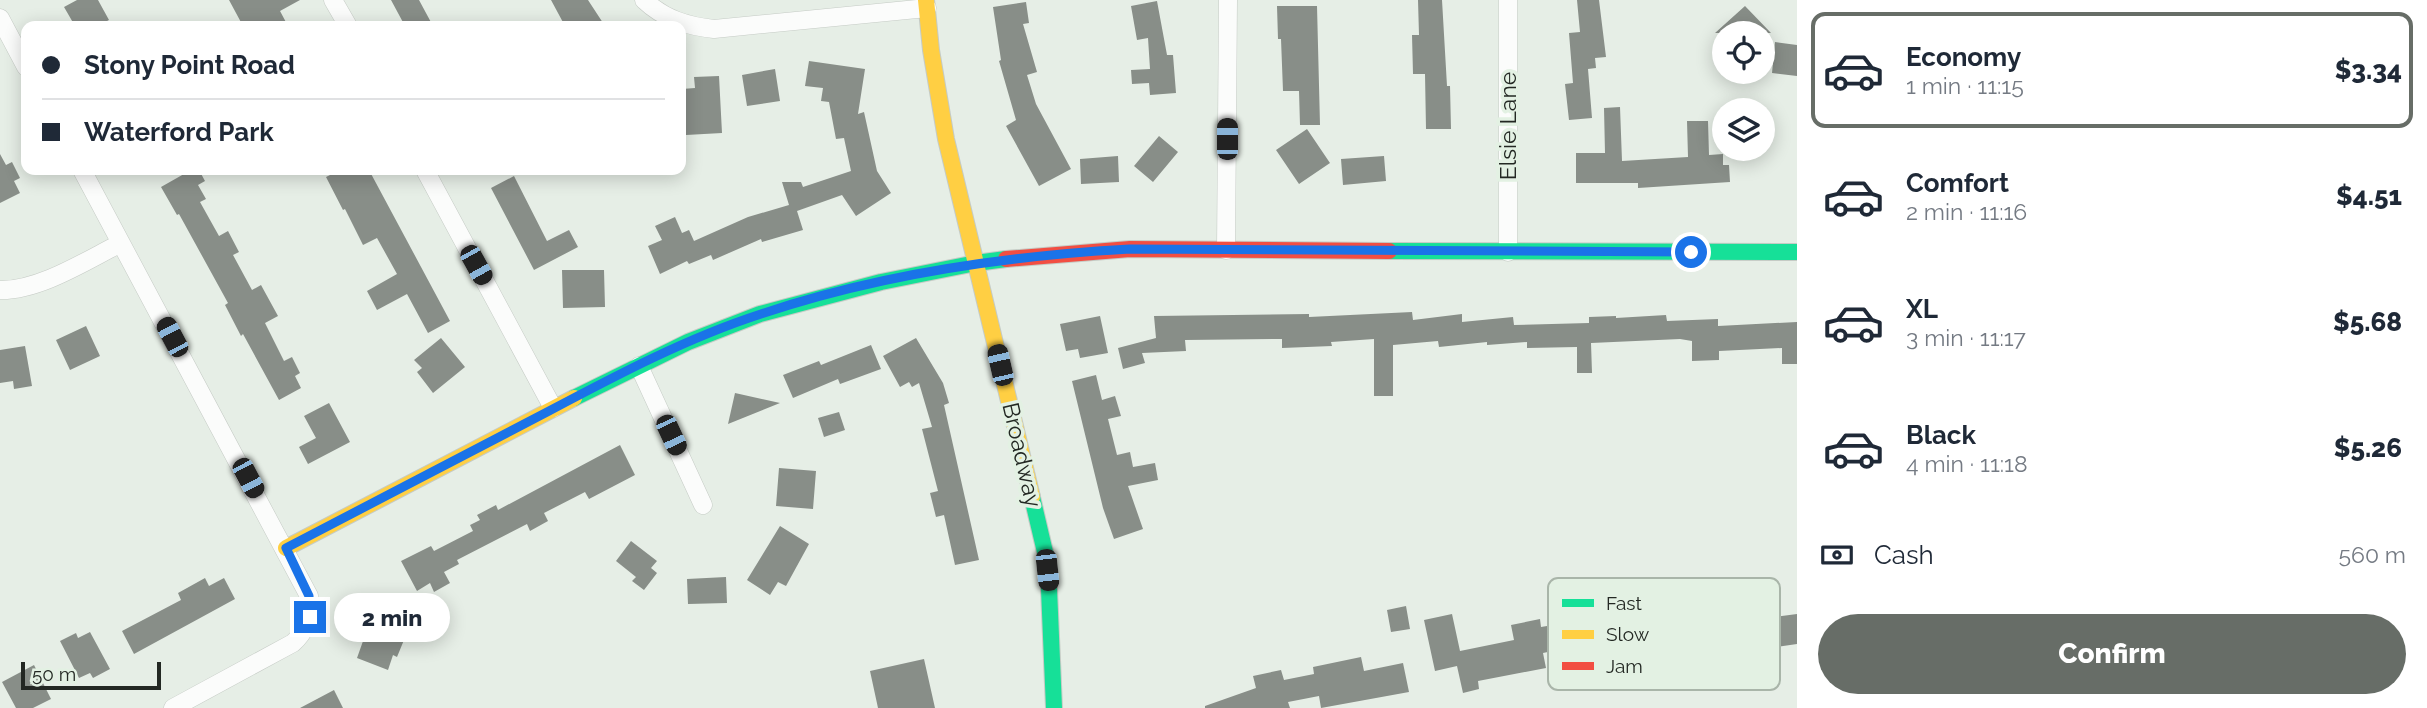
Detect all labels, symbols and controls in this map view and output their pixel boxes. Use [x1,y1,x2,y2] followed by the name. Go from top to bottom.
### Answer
[1712,21,1775,161] map controls
[1712,21,1775,84] button: locate
[1822,39,1885,102] icon: car
[1906,42,2021,72] text: Economy
[84,50,295,80] text: Stony Point Road
[2335,55,2402,85] text: $3.34
[1494,72,1521,180] street label: Elsie Lane
[1906,72,2024,99] text: 1 min · 11:15
[1712,98,1775,161] button: layers
[84,117,274,147] text: Waterford Park
[1217,118,1238,160] car
[1822,165,1885,228] icon: car
[1906,168,2009,198] text: Comfort
[2336,181,2402,211] text: $4.51
[1906,198,2027,225] text: 2 min · 11:16
[1675,236,1707,268] route start
[457,242,496,288] car
[1822,291,1885,354] icon: car
[1906,294,1938,324] text: XL
[2333,307,2402,337] text: $5.68
[153,314,192,360] car
[1906,324,2026,351] text: 3 min · 11:17
[986,342,1015,388] car
[997,400,1048,510] street label: Broadway
[653,412,690,458] car
[1822,417,1885,480] icon: car
[1906,420,1976,450] text: Black
[2334,433,2402,463] text: $5.26
[1906,450,2028,477] text: 4 min · 11:18
[229,455,268,501] car
[1818,536,1856,574] icon: cash
[1874,540,1934,570] text: Cash
[2339,541,2406,568] text: 560 m
[1035,548,1060,592] car
[1548,578,1780,690] legend
[334,592,450,642] callout: 2 min
[1606,592,1642,614] text: Fast
[294,601,326,633] route end
[362,604,422,631] text: 2 min
[1818,614,2406,694] button: Confirm
[1606,623,1650,645] text: Slow
[1606,655,1643,677] text: Jam
[21,659,161,691] scale bar
[32,663,76,685] text: 50 m

